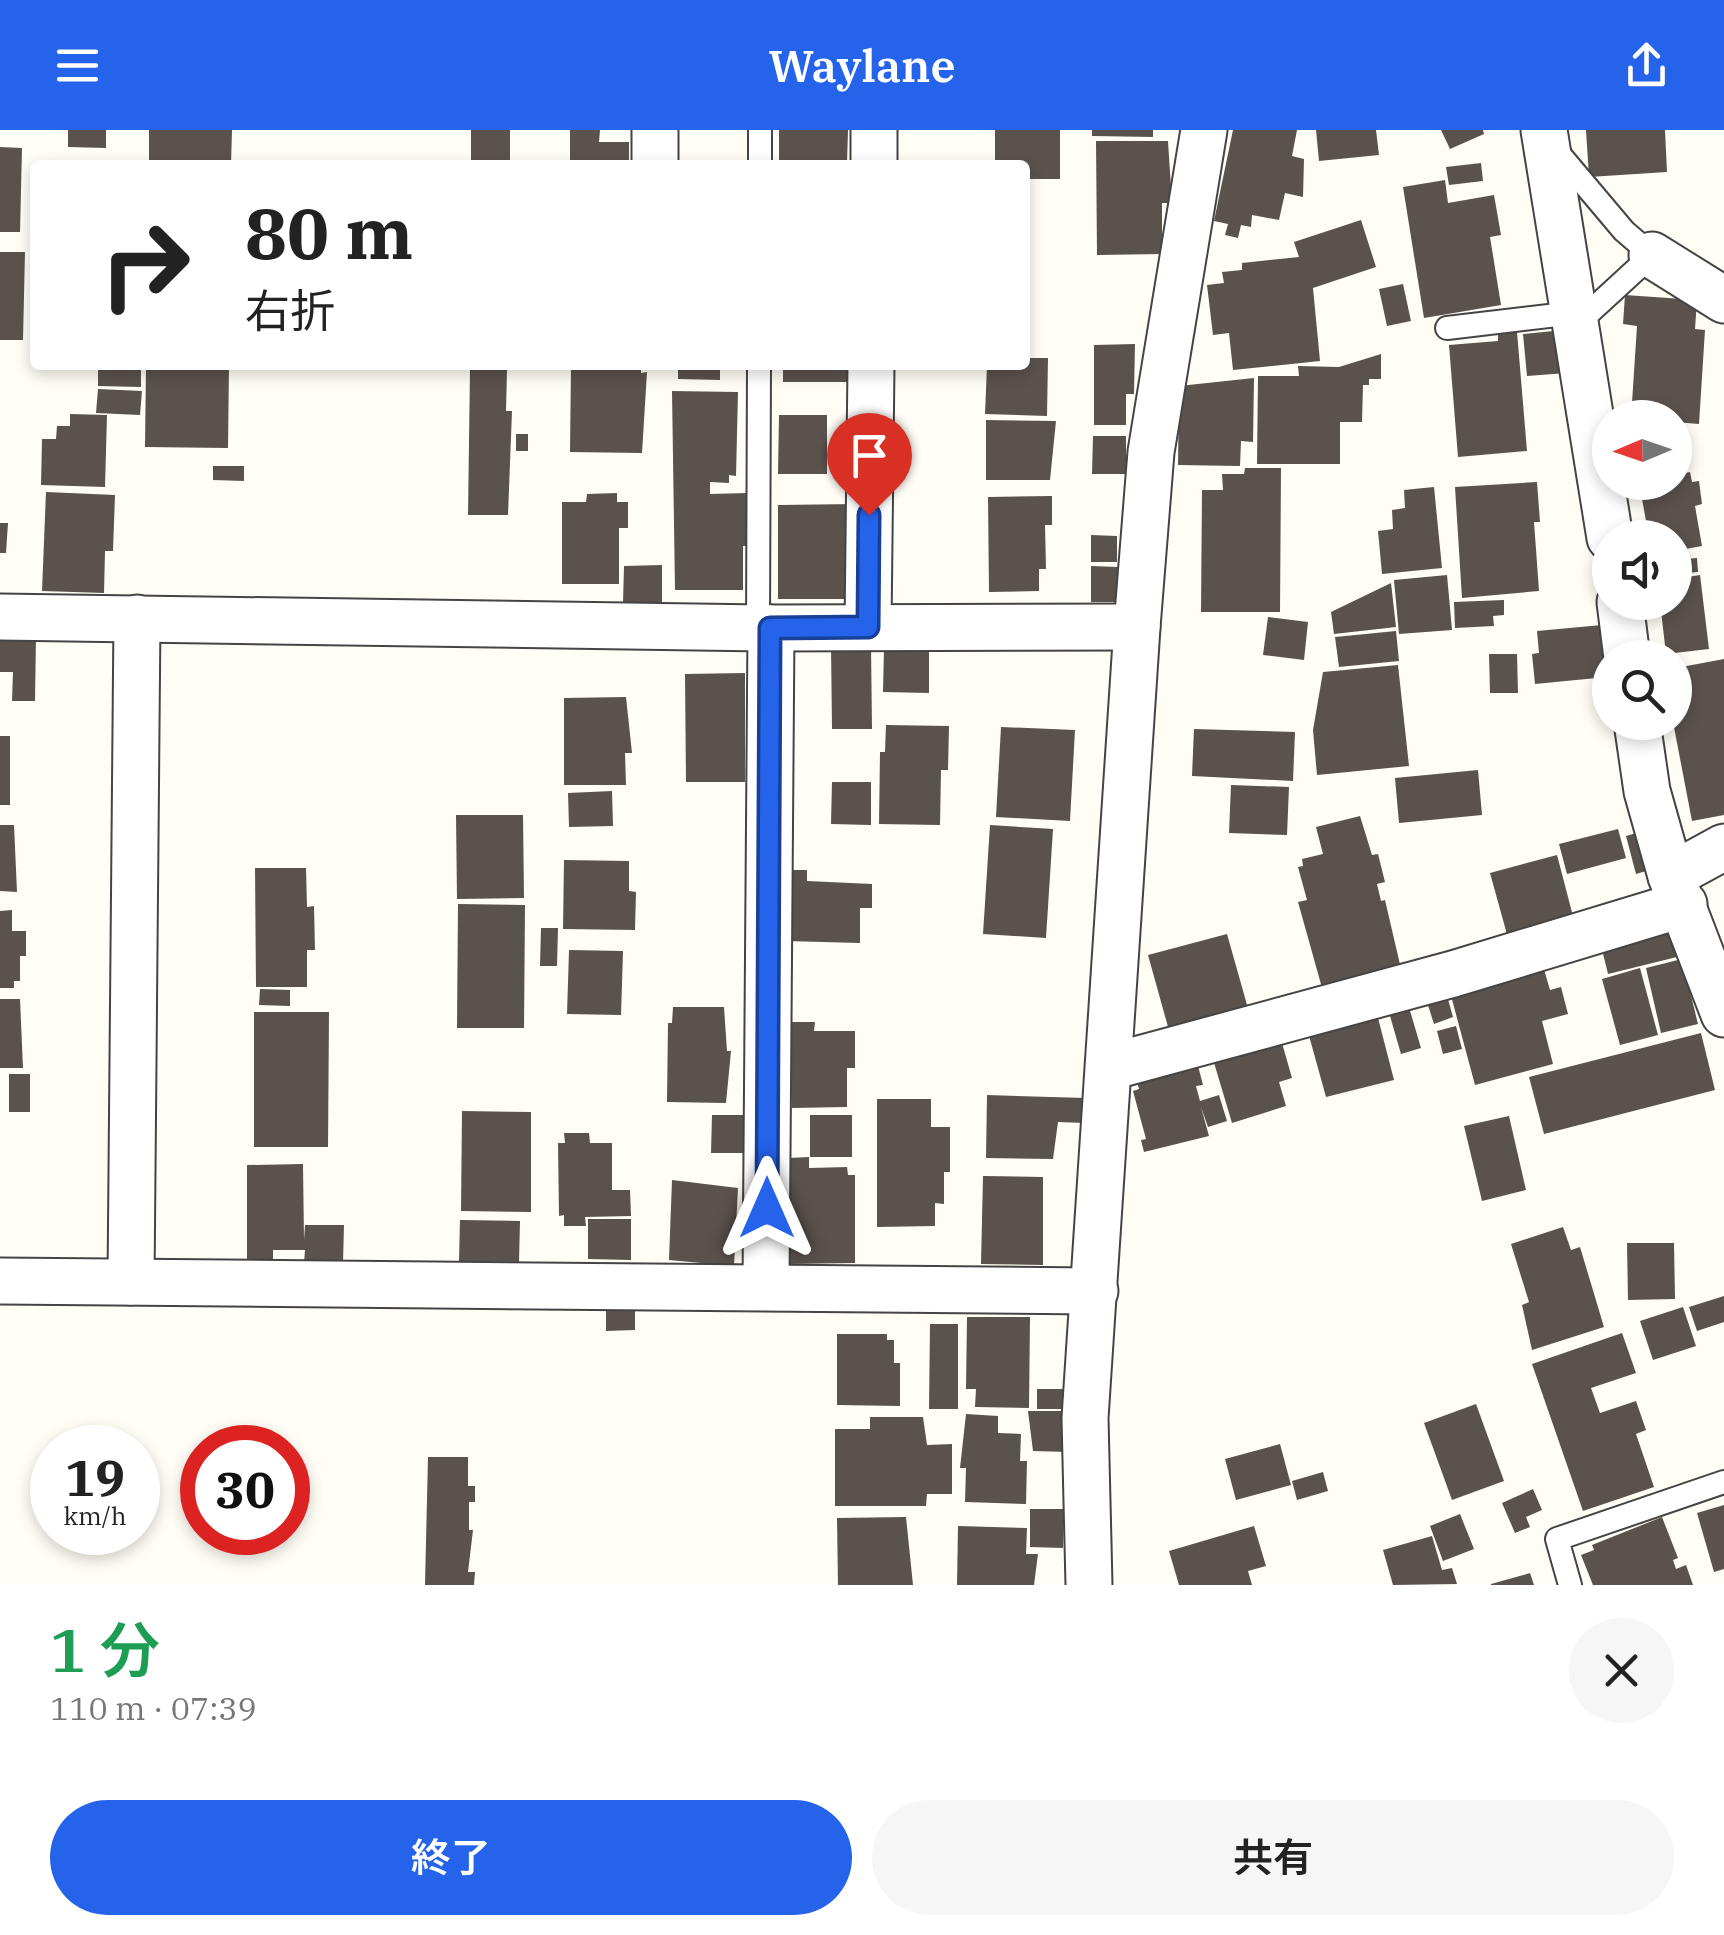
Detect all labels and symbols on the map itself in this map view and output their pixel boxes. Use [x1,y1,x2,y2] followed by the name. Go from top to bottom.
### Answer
[1592,400,1692,500] north arrow
[827,413,912,516] pin
[715,1156,819,1260] position arrow
[180,1425,310,1555] speed limit sign: 30

